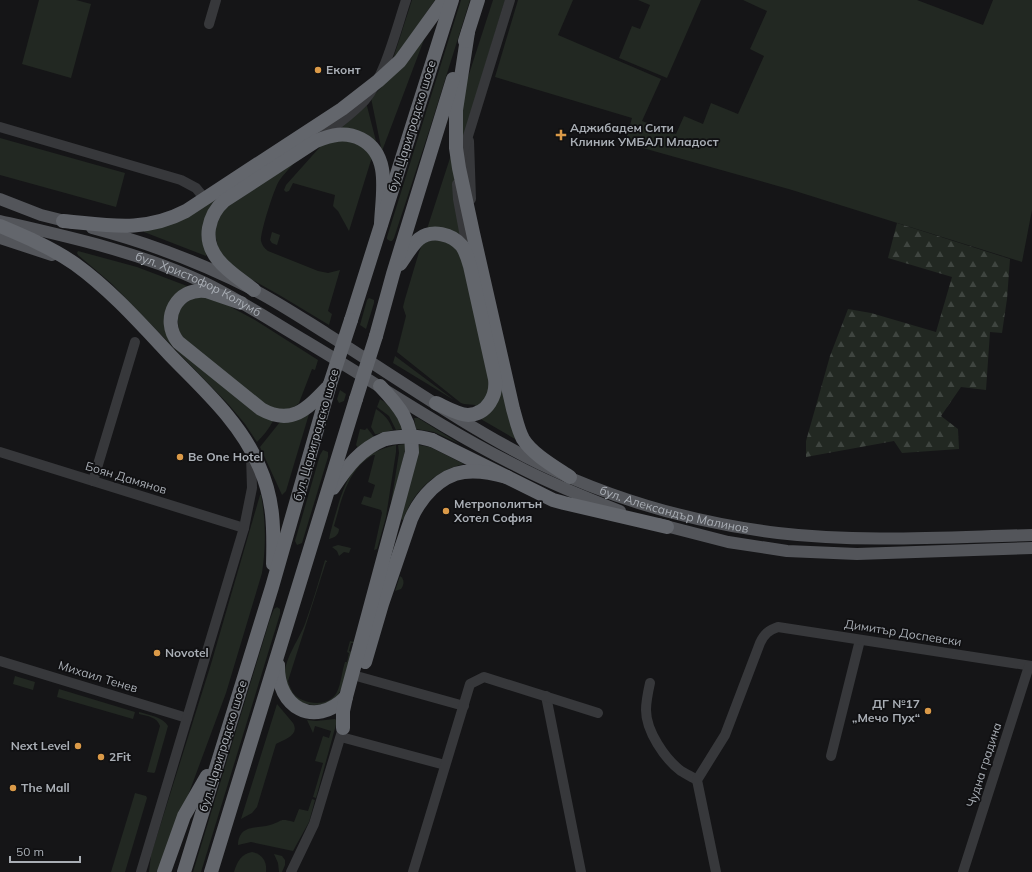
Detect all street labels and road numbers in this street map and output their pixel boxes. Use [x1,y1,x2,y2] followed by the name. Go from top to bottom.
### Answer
[384,58,439,193] street label: бул. Цариградско шосе
[134,248,264,320] street label: бул. Христофор Колумб
[289,367,342,503] street label: бул. Цариградско шосе
[84,458,169,497] street label: Боян Дамянов
[598,482,750,536] street label: бул. Александър Малинов
[843,616,963,649] street label: Димитър Доспевски
[57,657,140,696] street label: Михаил Тенев
[195,678,250,813] street label: бул. Цариградско шосе
[963,720,1004,809] street label: Чудна градина

